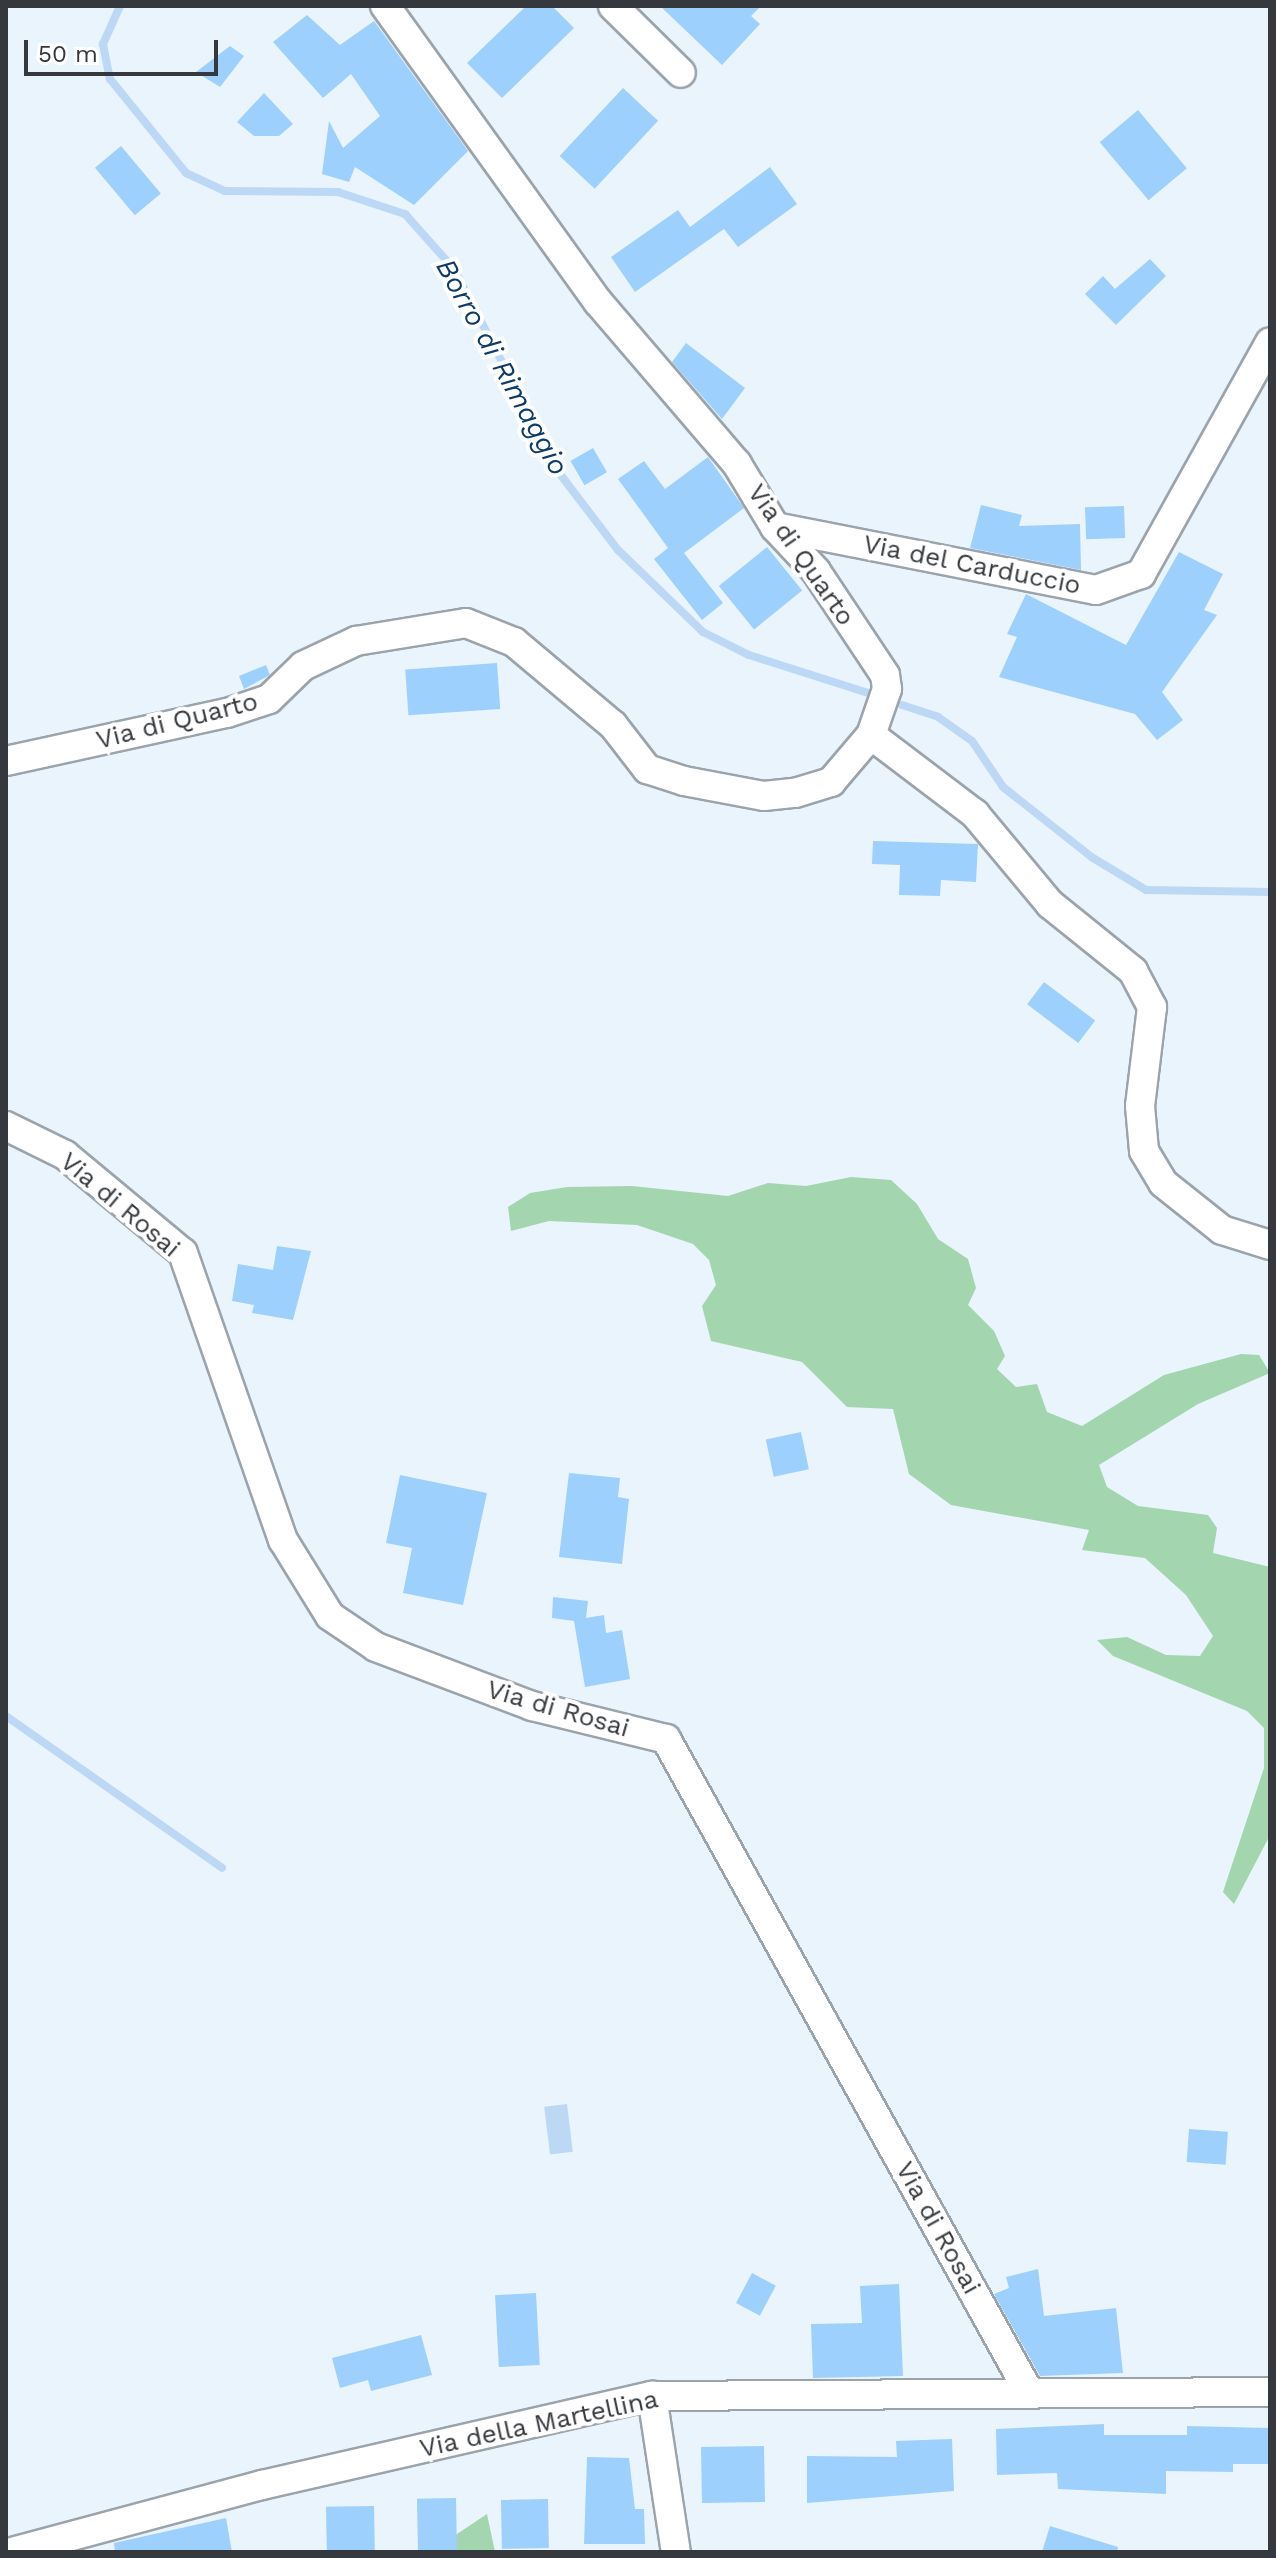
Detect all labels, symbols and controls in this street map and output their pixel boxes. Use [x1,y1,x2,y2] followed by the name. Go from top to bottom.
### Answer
[28,24,222,74] scale bar
[38,40,98,68] text: 50 m
[429,253,575,481] water label: Borro di Rimaggio
[741,478,861,632] street label: Via di Quarto
[860,528,1084,602] street label: Via del Carduccio
[93,686,261,756] street label: Via di Quarto
[54,1146,186,1264] street label: Via di Rosai
[483,1674,633,1744] street label: Via di Rosai
[889,2156,987,2300] street label: Via di Rosai
[416,2383,662,2465] street label: Via della Martellina

